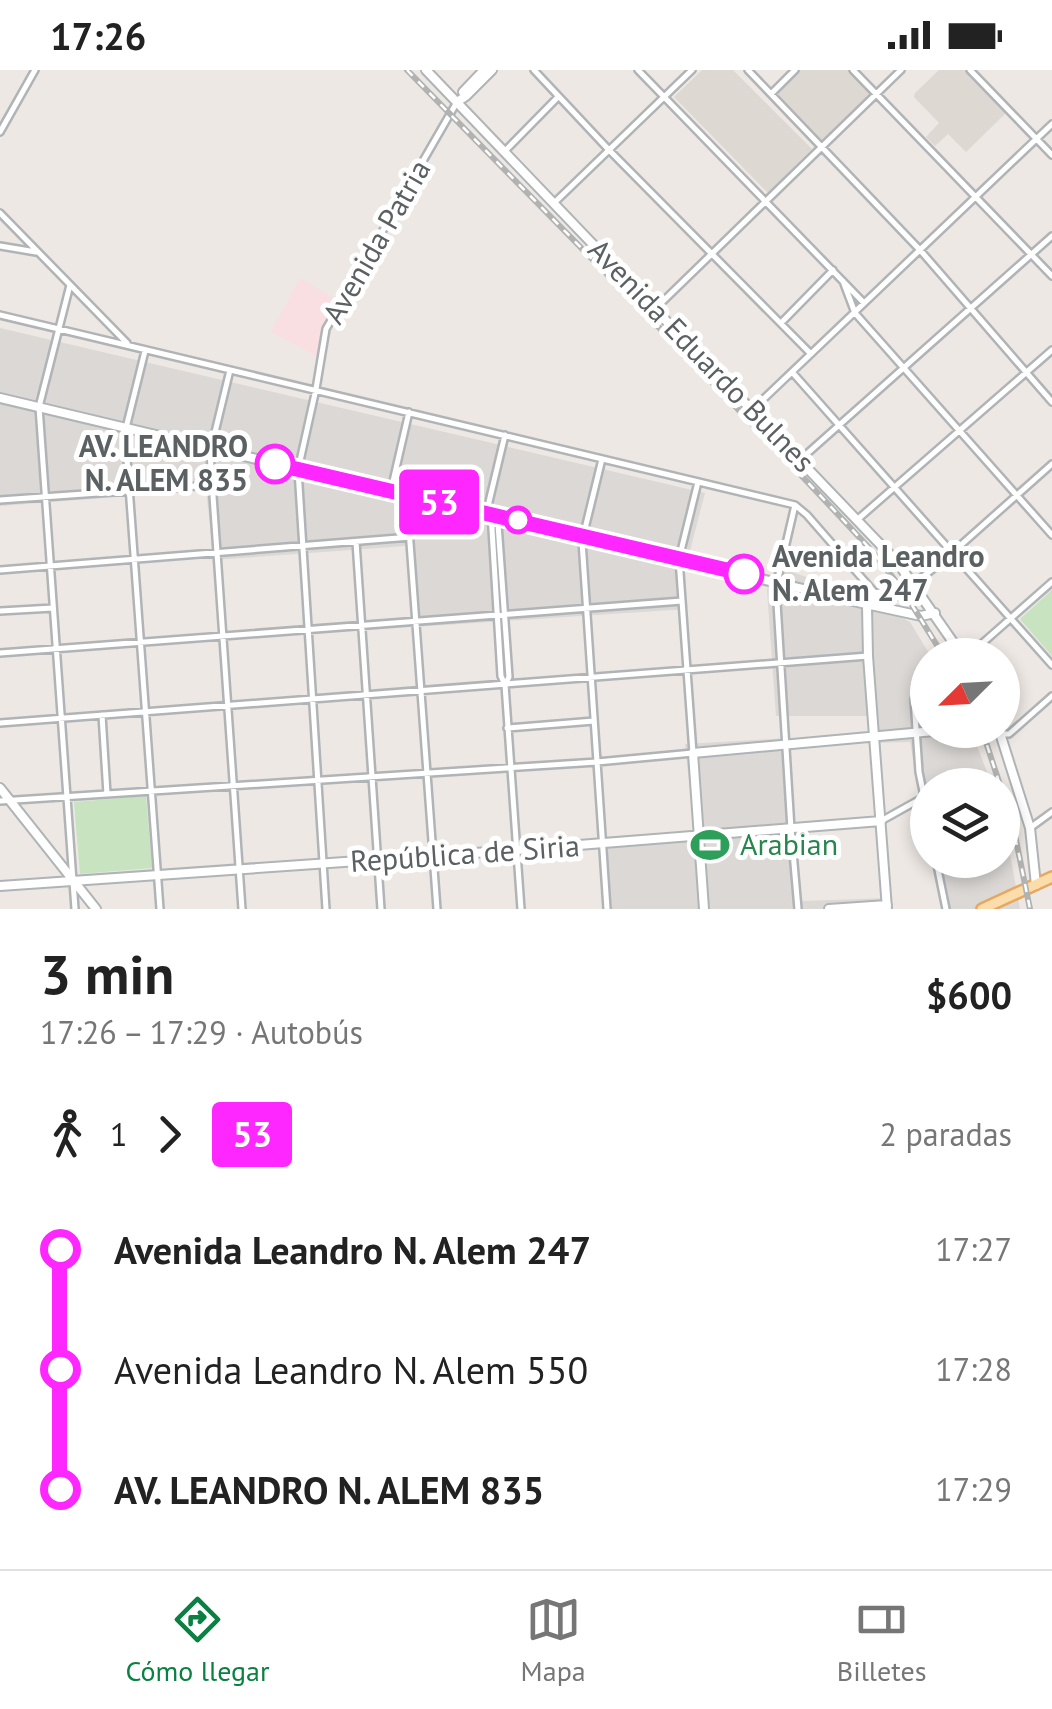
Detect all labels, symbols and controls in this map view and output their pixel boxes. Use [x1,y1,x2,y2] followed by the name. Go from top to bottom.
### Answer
[50,11,146,60] text: 17:26
[313,152,438,330] street label: Avenida Patria
[580,230,824,480] street label: Avenida Eduardo Bulnes
[79,426,248,499] place label: AV. LEANDRO N. ALEM 835
[256,445,294,483] marker: AV. LEANDRO N. ALEM 835
[394,470,484,534] line badge: 53
[419,479,459,525] text: 53
[505,507,531,533] unlabelled marker
[772,536,985,609] place label: Avenida Leandro N. Alem 247
[725,555,763,593] marker: Avenida Leandro N. Alem 247
[910,638,1020,748] north arrow
[910,638,1020,878] map controls
[910,768,1020,878] button: layers
[689,824,731,866] sports icon: Arabian
[740,824,838,863] place label: Arabian
[349,825,581,880] street label: República de Siria
[40,938,174,1009] text: 3 min
[926,970,1012,1019] text: $600
[40,1011,363,1053] text: 17:26 – 17:29 · Autobús
[40,1107,95,1162] icon: walk
[142,1107,197,1162] icon: forward
[232,1111,272,1157] text: 53
[110,1113,127,1155] text: 1
[880,1113,1012,1155] text: 2 paradas
[114,1225,591,1274] text: Avenida Leandro N. Alem 247
[935,1228,1012,1270] text: 17:27
[114,1345,588,1394] text: Avenida Leandro N. Alem 550
[935,1348,1012,1390] text: 17:28
[114,1465,544,1514] text: AV. LEANDRO N. ALEM 835
[935,1468,1012,1510] text: 17:29
[126,1592,270,1689] tab: Cómo llegar
[521,1592,586,1689] tab: Mapa
[837,1592,926,1689] tab: Billetes

